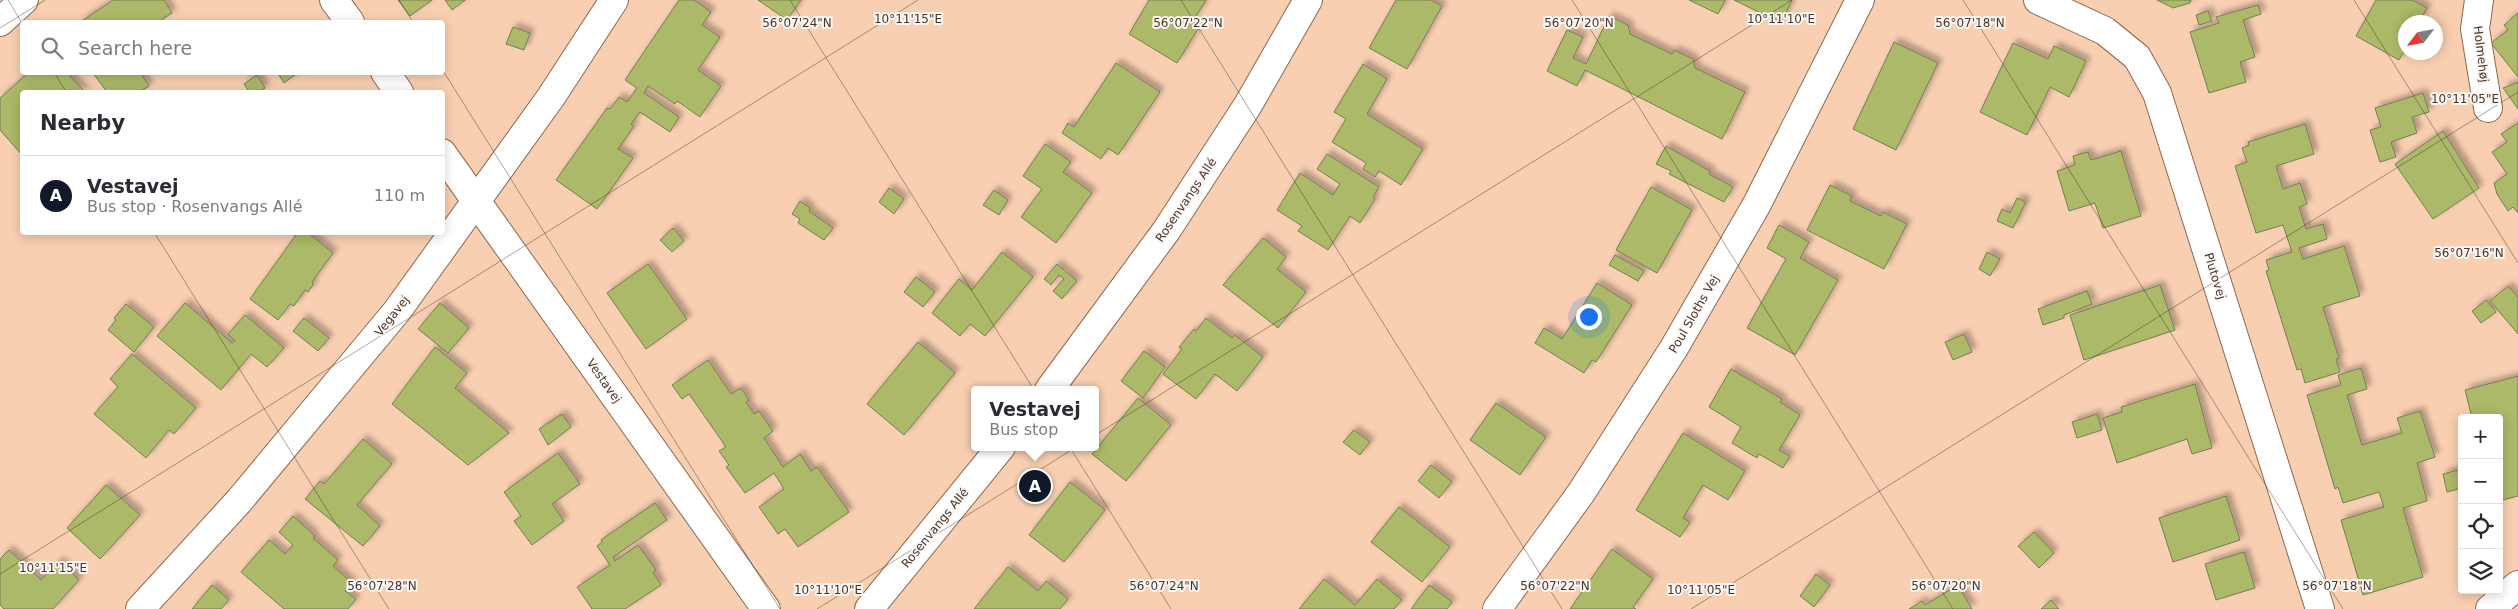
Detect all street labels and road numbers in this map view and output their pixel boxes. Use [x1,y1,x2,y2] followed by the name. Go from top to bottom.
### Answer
[2471,25,2491,83] street label: Holmehøj
[1153,155,1219,245] street label: Rosenvangs Allé
[2201,251,2229,301] street label: Plutovej
[1666,273,1722,355] street label: Poul Sloths Vej
[372,293,412,339] street label: Vegavej
[584,356,624,406] street label: Vestavej
[899,485,971,571] street label: Rosenvangs Allé

